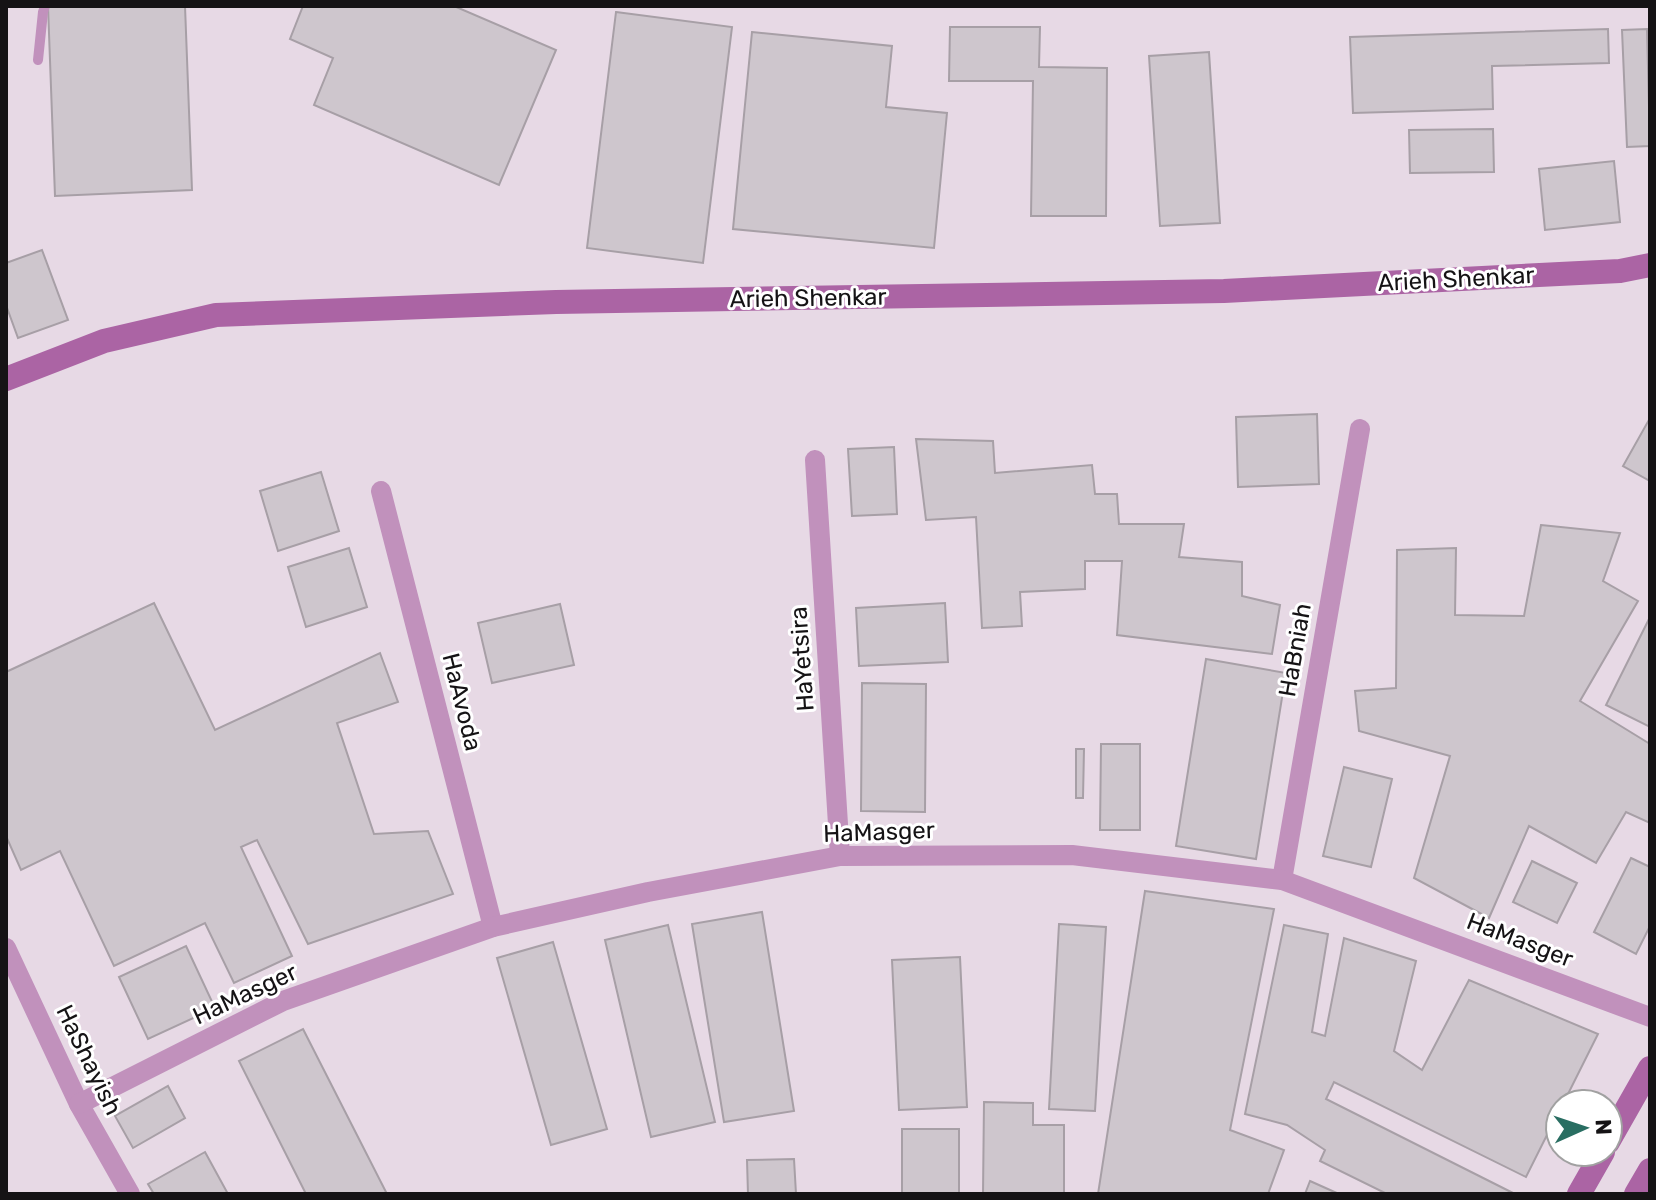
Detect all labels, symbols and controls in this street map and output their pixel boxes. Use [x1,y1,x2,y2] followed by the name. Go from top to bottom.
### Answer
[1377,261,1535,297] street label: Arieh Shenkar
[729,283,887,313] street label: Arieh Shenkar
[1273,601,1317,699] street label: HaBniah
[784,606,820,712] street label: HaYetsira
[436,650,488,754] street label: HaAvoda
[823,816,935,848] street label: HaMasger
[1463,907,1577,973] street label: HaMasger
[188,958,302,1030] street label: HaMasger
[50,1000,128,1120] street label: HaShayish
[1544,1088,1624,1168] north arrow
[1590,1118,1617,1136] text: N

